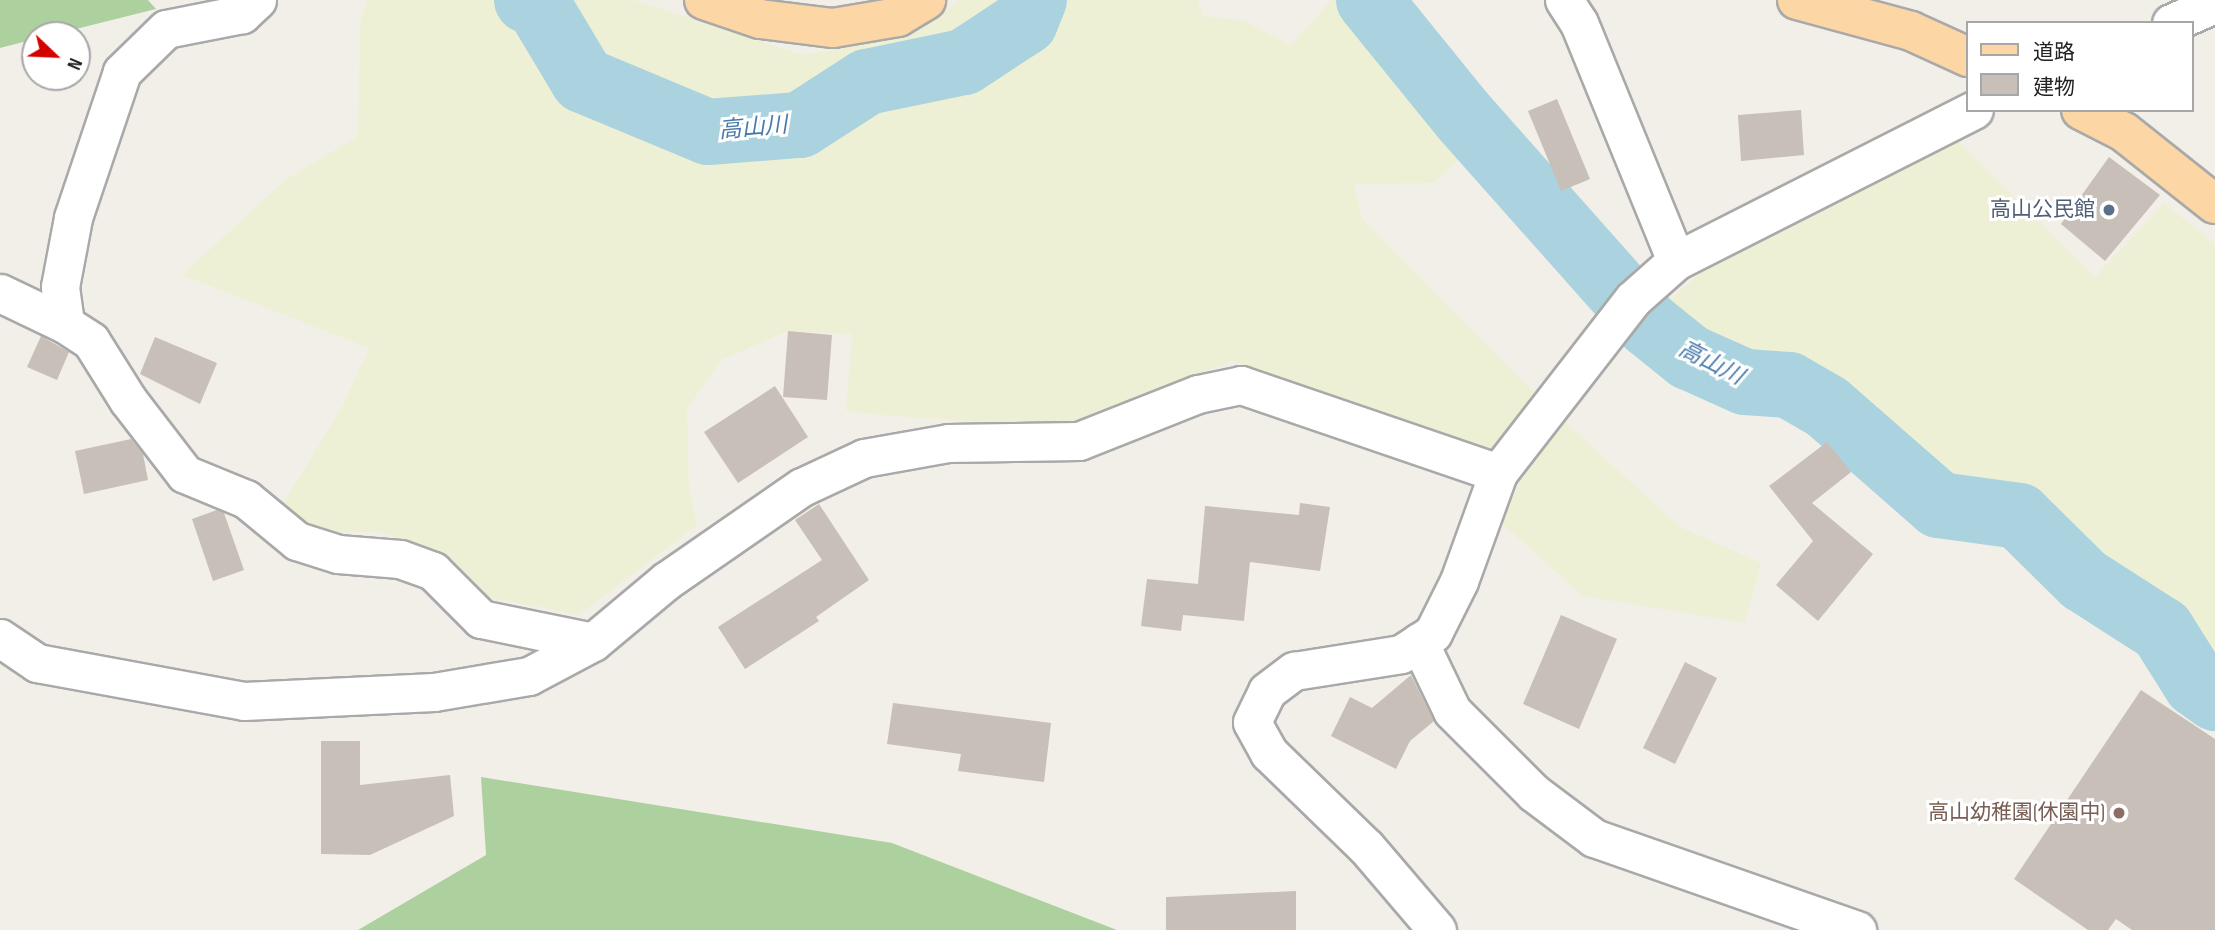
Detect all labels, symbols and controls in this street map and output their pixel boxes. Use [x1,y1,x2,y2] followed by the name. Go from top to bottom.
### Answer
[21,21,91,91] north arrow
[1966,21,2194,112] legend
[2033,40,2075,65] text: 道路
[61,54,87,73] text: N
[2033,75,2075,100] text: 建物
[717,111,789,145] water label: 高山川
[1990,197,2095,223] place label: 高山公民館
[2101,202,2117,218] marker: 高山公民館
[1674,335,1748,391] water label: 高山川
[1928,800,2105,826] place label: 高山幼稚園(休園中)
[2111,805,2127,821] marker: 高山幼稚園(休園中)

